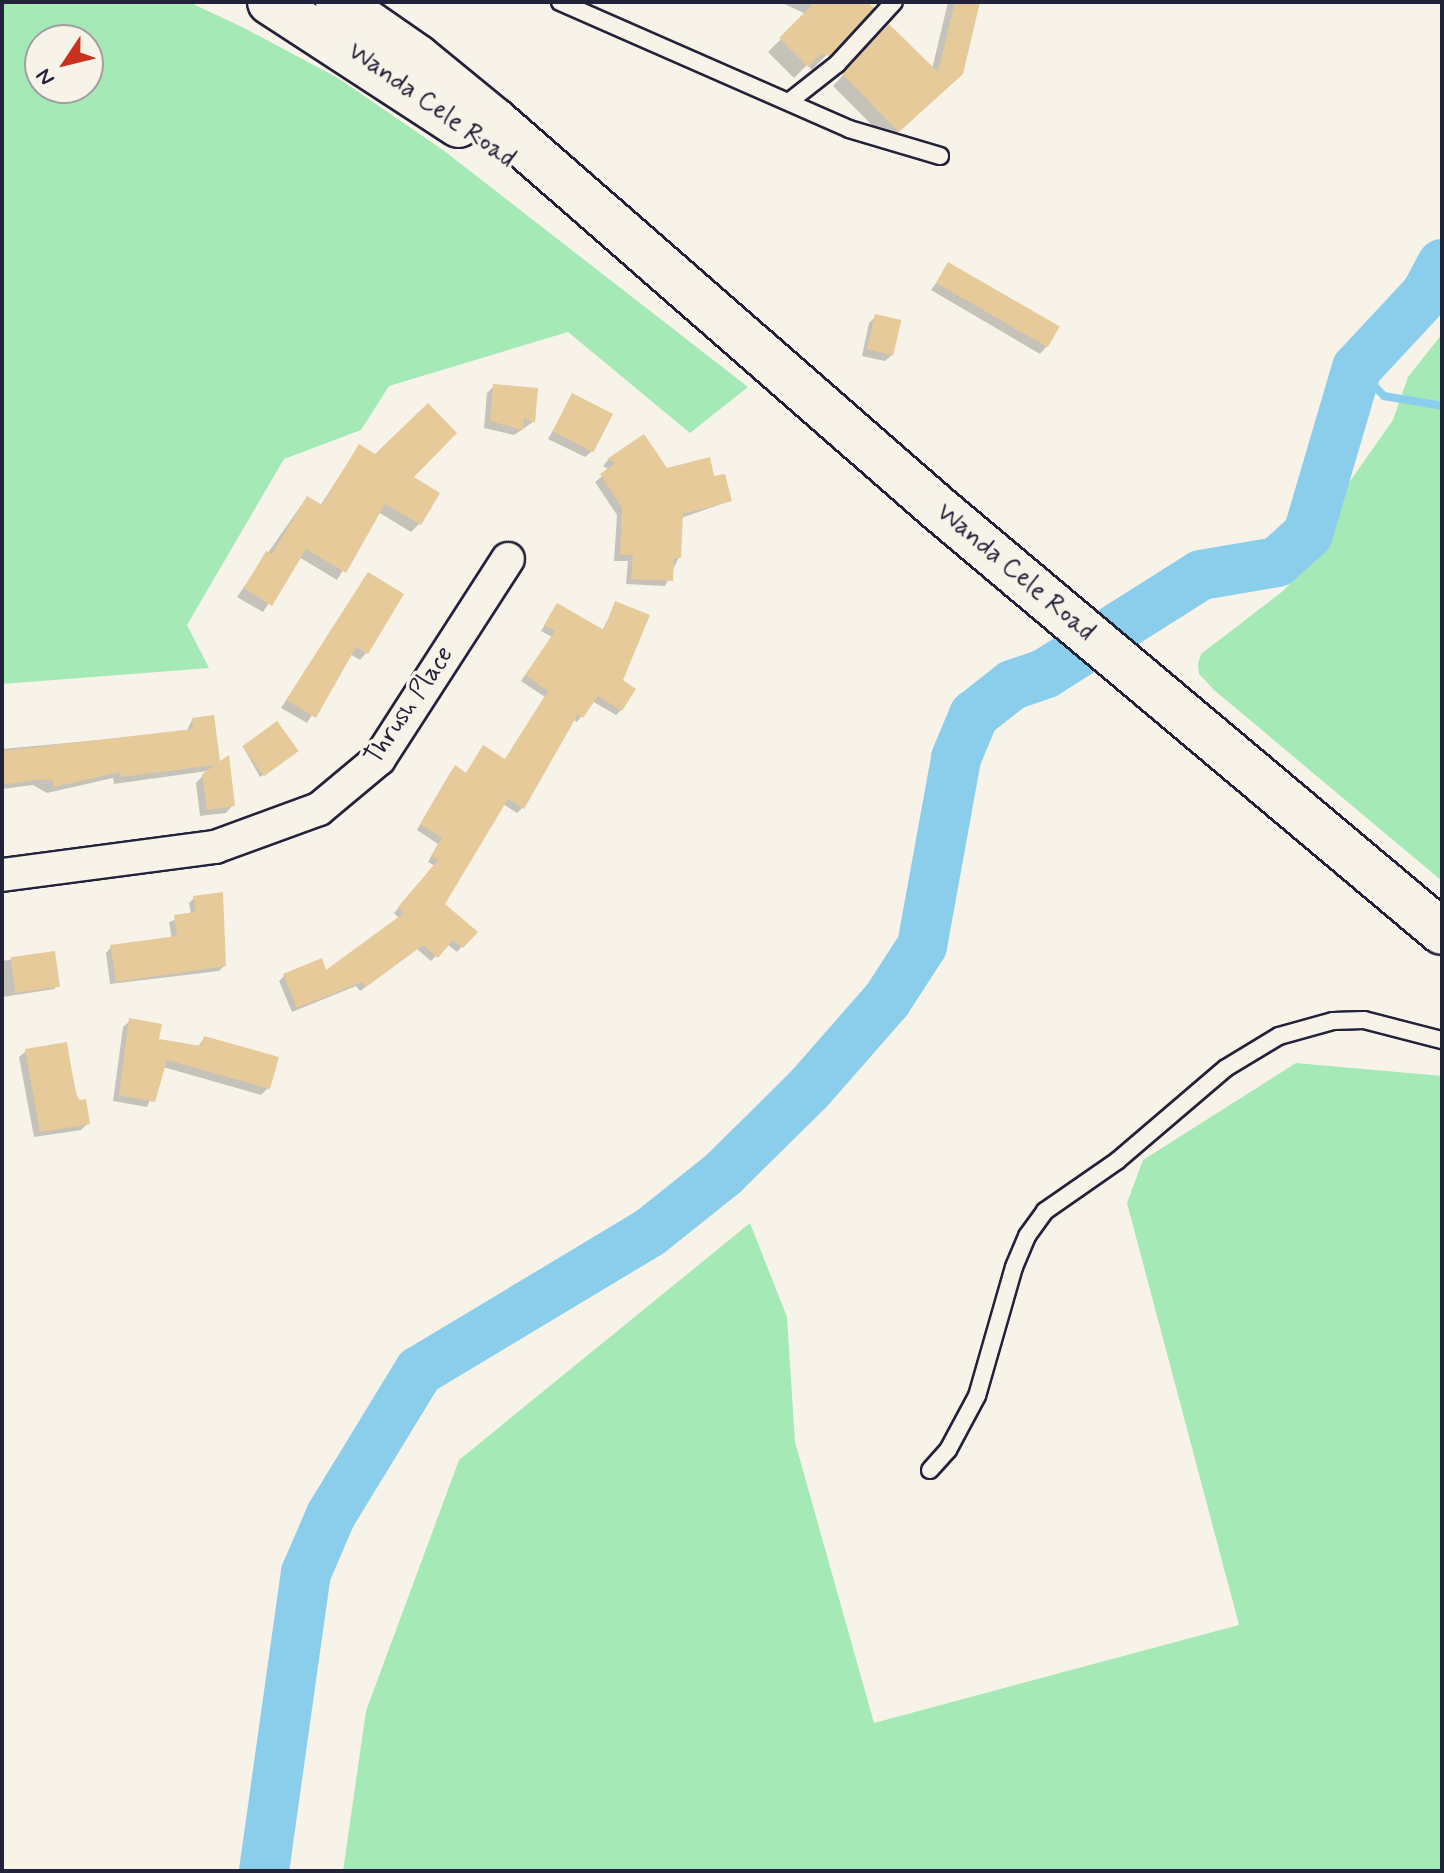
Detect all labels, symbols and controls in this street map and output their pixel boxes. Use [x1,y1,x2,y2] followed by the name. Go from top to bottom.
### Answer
[24,24,104,104] north arrow
[343,38,519,174] street label: Wanda Cele Road
[30,63,62,91] text: N
[931,499,1099,647] street label: Wanda Cele Road
[359,641,461,771] street label: Thrush Place

